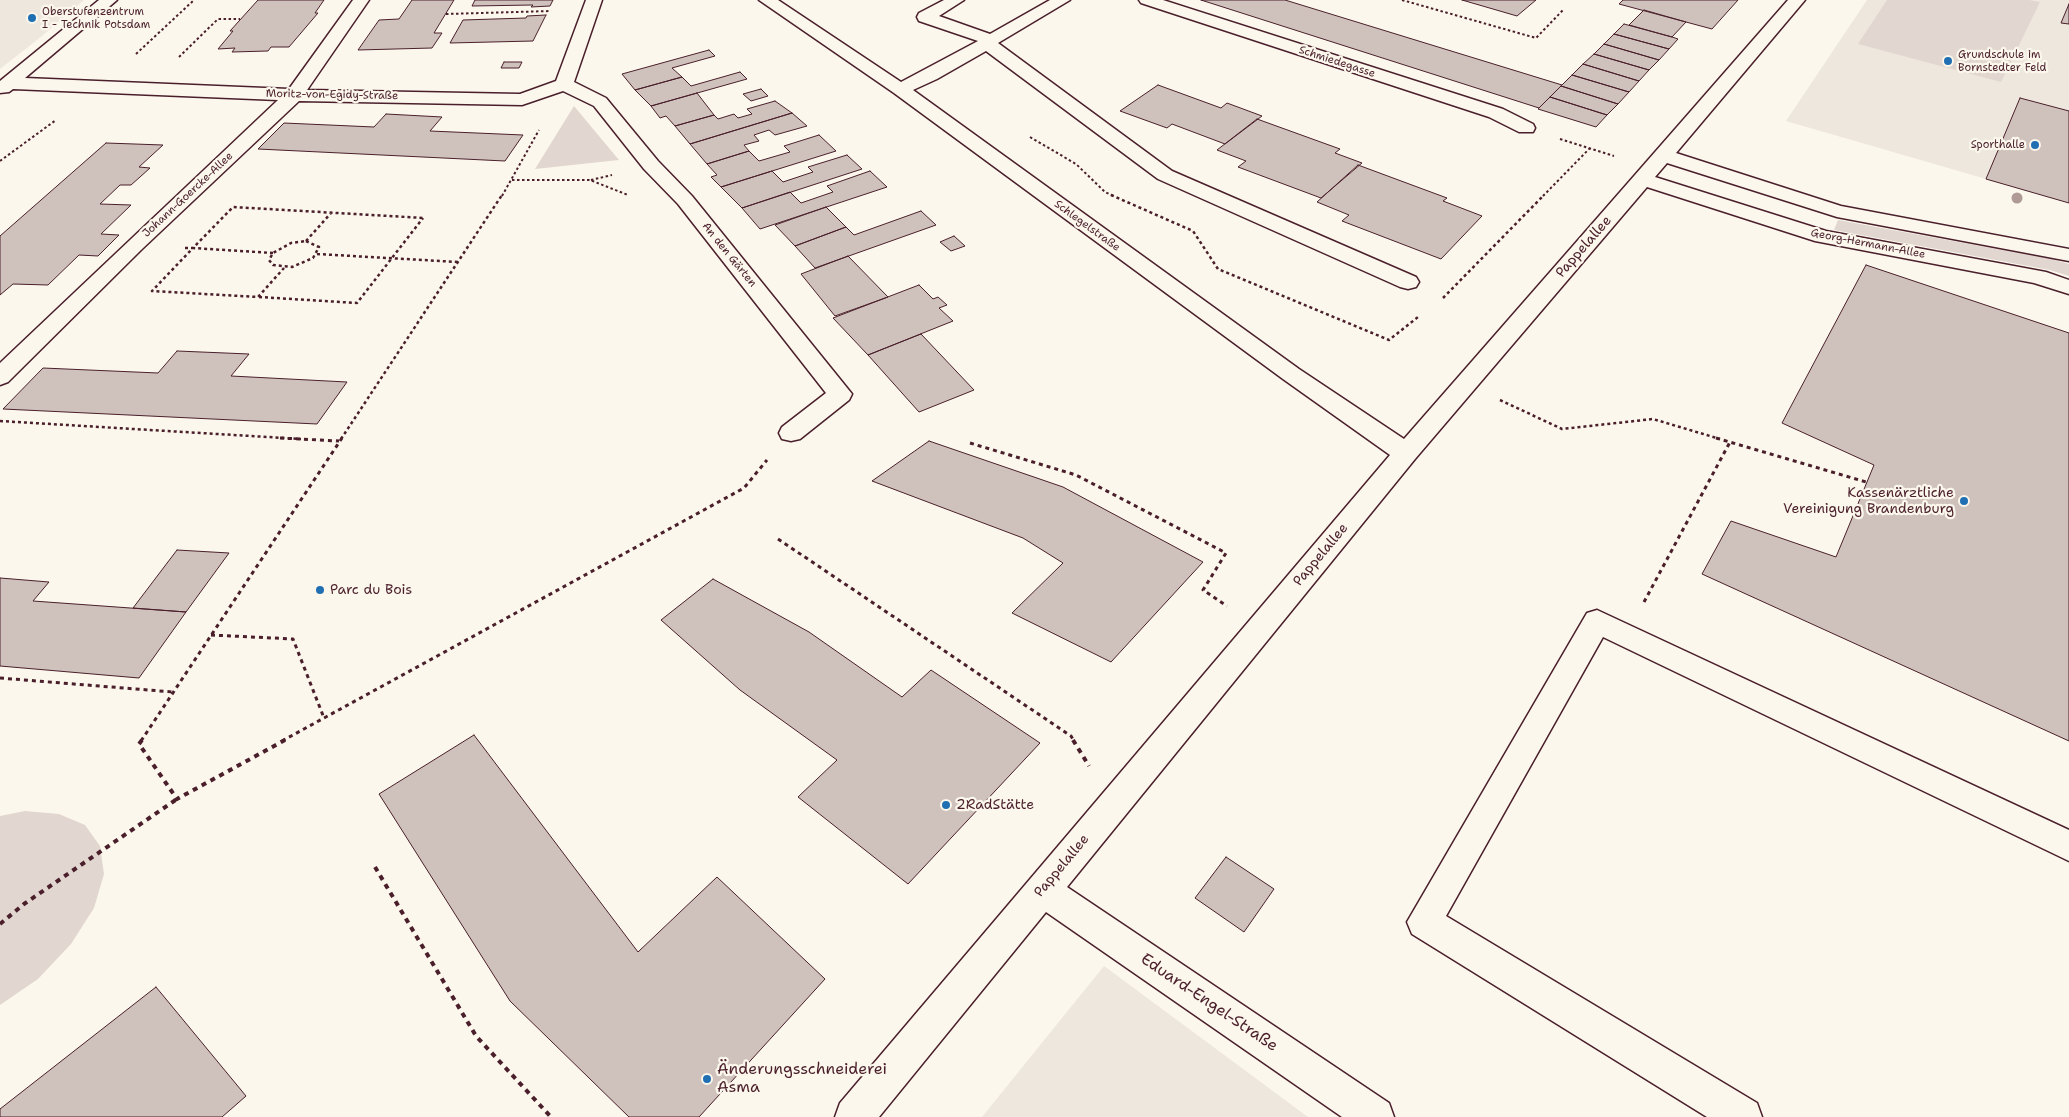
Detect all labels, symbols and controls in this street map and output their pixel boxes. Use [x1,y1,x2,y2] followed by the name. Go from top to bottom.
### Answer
[42,5,150,31] place label: Oberstufenzentrum I - Technik Potsdam
[26,12,38,24] marker: Oberstufenzentrum I - Technik Potsdam
[1297,43,1377,81] street label: Schmiedegasse
[1958,48,2047,74] place label: Grundschule im Bornstedter Feld
[1942,55,1954,67] marker: Grundschule im Bornstedter Feld
[266,87,398,103] street label: Moritz-von-Egidy-Straße
[1971,138,2025,152] place label: Sporthalle
[2029,139,2041,151] marker: Sporthalle
[140,150,236,240] street label: Johann-Goercke-Allee
[1052,198,1122,254] street label: Schlegelstraße
[1553,213,1615,281] street label: Pappelallee
[699,220,759,290] street label: An den Gärten
[1810,226,1926,262] street label: Georg-Hermann-Allee
[1783,485,1954,518] place label: Kassenärztliche Vereinigung Brandenburg
[1958,495,1970,507] marker: Kassenärztliche Vereinigung Brandenburg
[1290,520,1352,590] street label: Pappelallee
[330,582,412,598] place label: Parc du Bois
[314,584,326,596] marker: Parc du Bois
[956,797,1034,813] place label: 2RadStätte
[940,799,952,811] marker: 2RadStätte
[1031,831,1093,901] street label: Pappelallee
[1137,950,1281,1056] street label: Eduard-Engel-Straße
[717,1060,887,1098] place label: Änderungsschneiderei Asma
[701,1073,713,1085] marker: Änderungsschneiderei Asma

